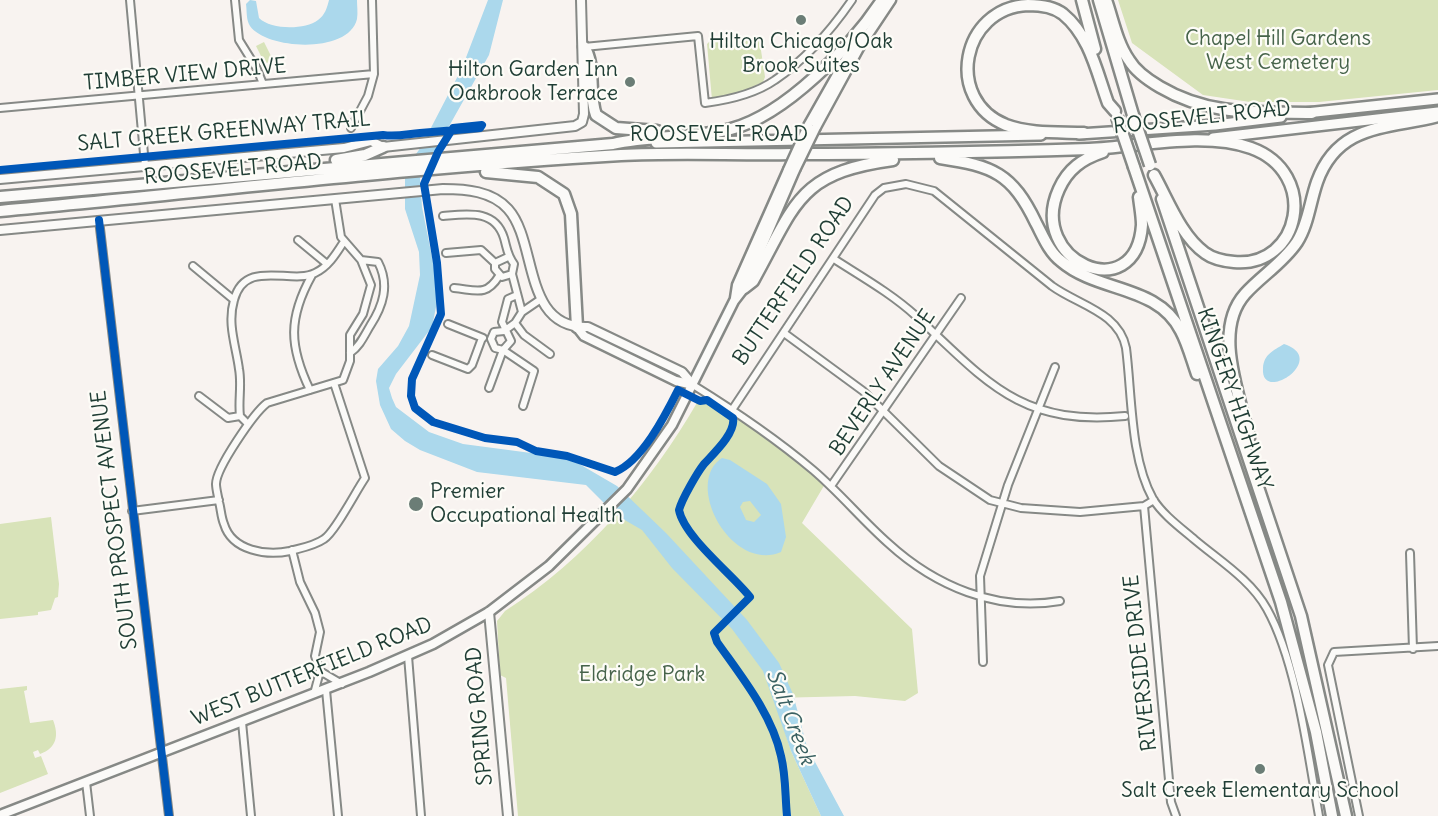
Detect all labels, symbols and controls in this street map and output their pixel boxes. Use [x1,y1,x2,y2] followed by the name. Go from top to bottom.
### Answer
[794,13,808,27] marker: Hilton Chicago/Oak Brook Suites
[1185,26,1371,76] park label: Chapel Hill Gardens West Cemetery
[709,29,893,79] place label: Hilton Chicago/Oak Brook Suites
[83,54,287,96] street label: TIMBER VIEW DRIVE
[448,57,618,107] place label: Hilton Garden Inn Oakbrook Terrace
[623,75,637,89] marker: Hilton Garden Inn Oakbrook Terrace
[1112,96,1292,140] street label: ROOSEVELT ROAD
[76,107,372,157] street label: SALT CREEK GREENWAY TRAIL
[630,122,808,148] street label: ROOSEVELT ROAD
[143,150,323,190] street label: ROOSEVELT ROAD
[728,192,860,370] street label: BUTTERFIELD ROAD
[825,305,941,461] street label: BEVERLY AVENUE
[1191,305,1277,493] street label: KINGERY HIGHWAY
[87,389,143,651] street label: SOUTH PROSPECT AVENUE
[430,479,623,529] place label: Premier Occupational Health
[407,495,425,513] marker: Premier Occupational Health
[1119,574,1163,752] street label: RIVERSIDE DRIVE
[188,612,436,732] street label: WEST BUTTERFIELD ROAD
[461,645,499,787] street label: SPRING ROAD
[579,662,705,688] park label: Eldridge Park
[760,666,820,768] water label: Salt Creek
[1253,762,1267,776] marker: Salt Creek Elementary School
[1121,778,1399,804] place label: Salt Creek Elementary School

